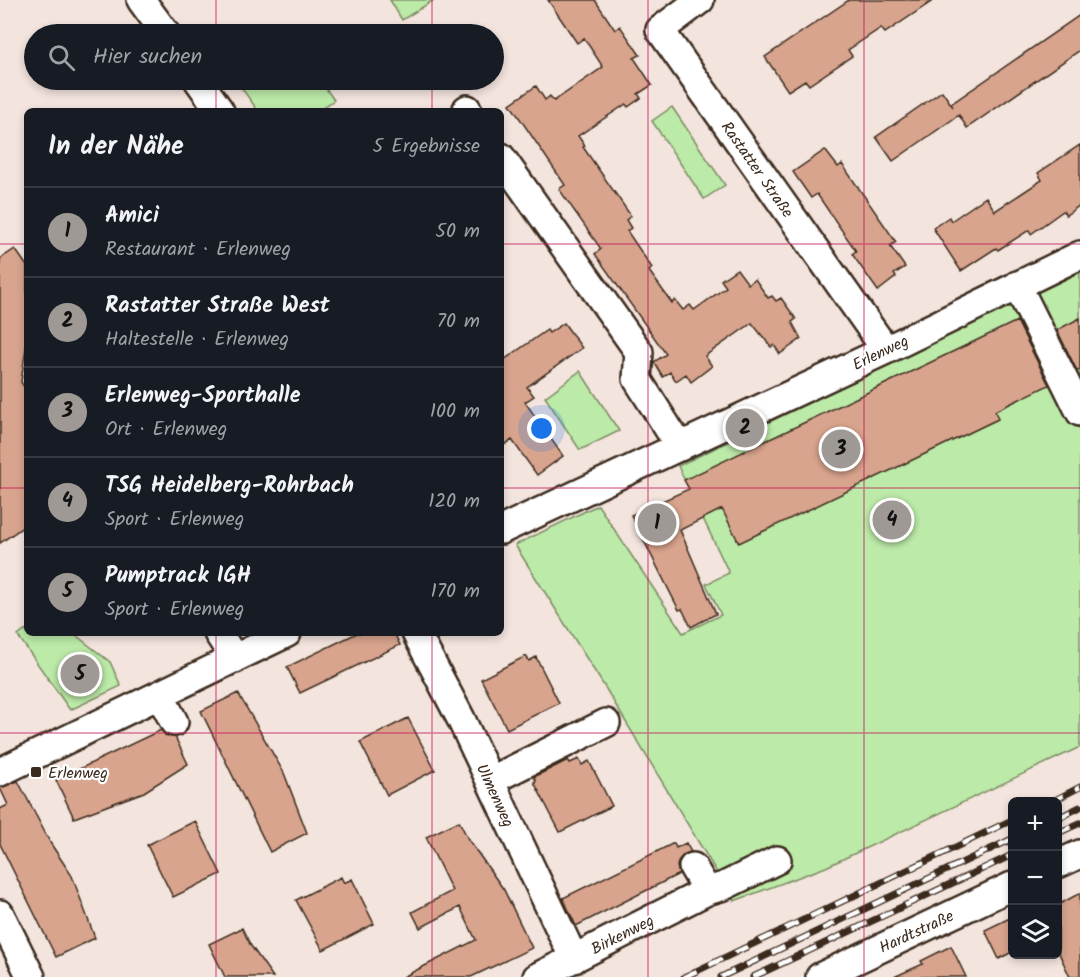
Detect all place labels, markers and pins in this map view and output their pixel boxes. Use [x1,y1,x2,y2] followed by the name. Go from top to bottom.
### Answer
[726,406,764,450] pin: 2
[822,426,860,472] pin: 3
[872,498,912,542] pin: 4
[638,500,676,546] pin: 1
[60,652,100,696] pin: 5
[48,761,108,786] place label: Erlenweg
[29,765,43,779] marker: Erlenweg

